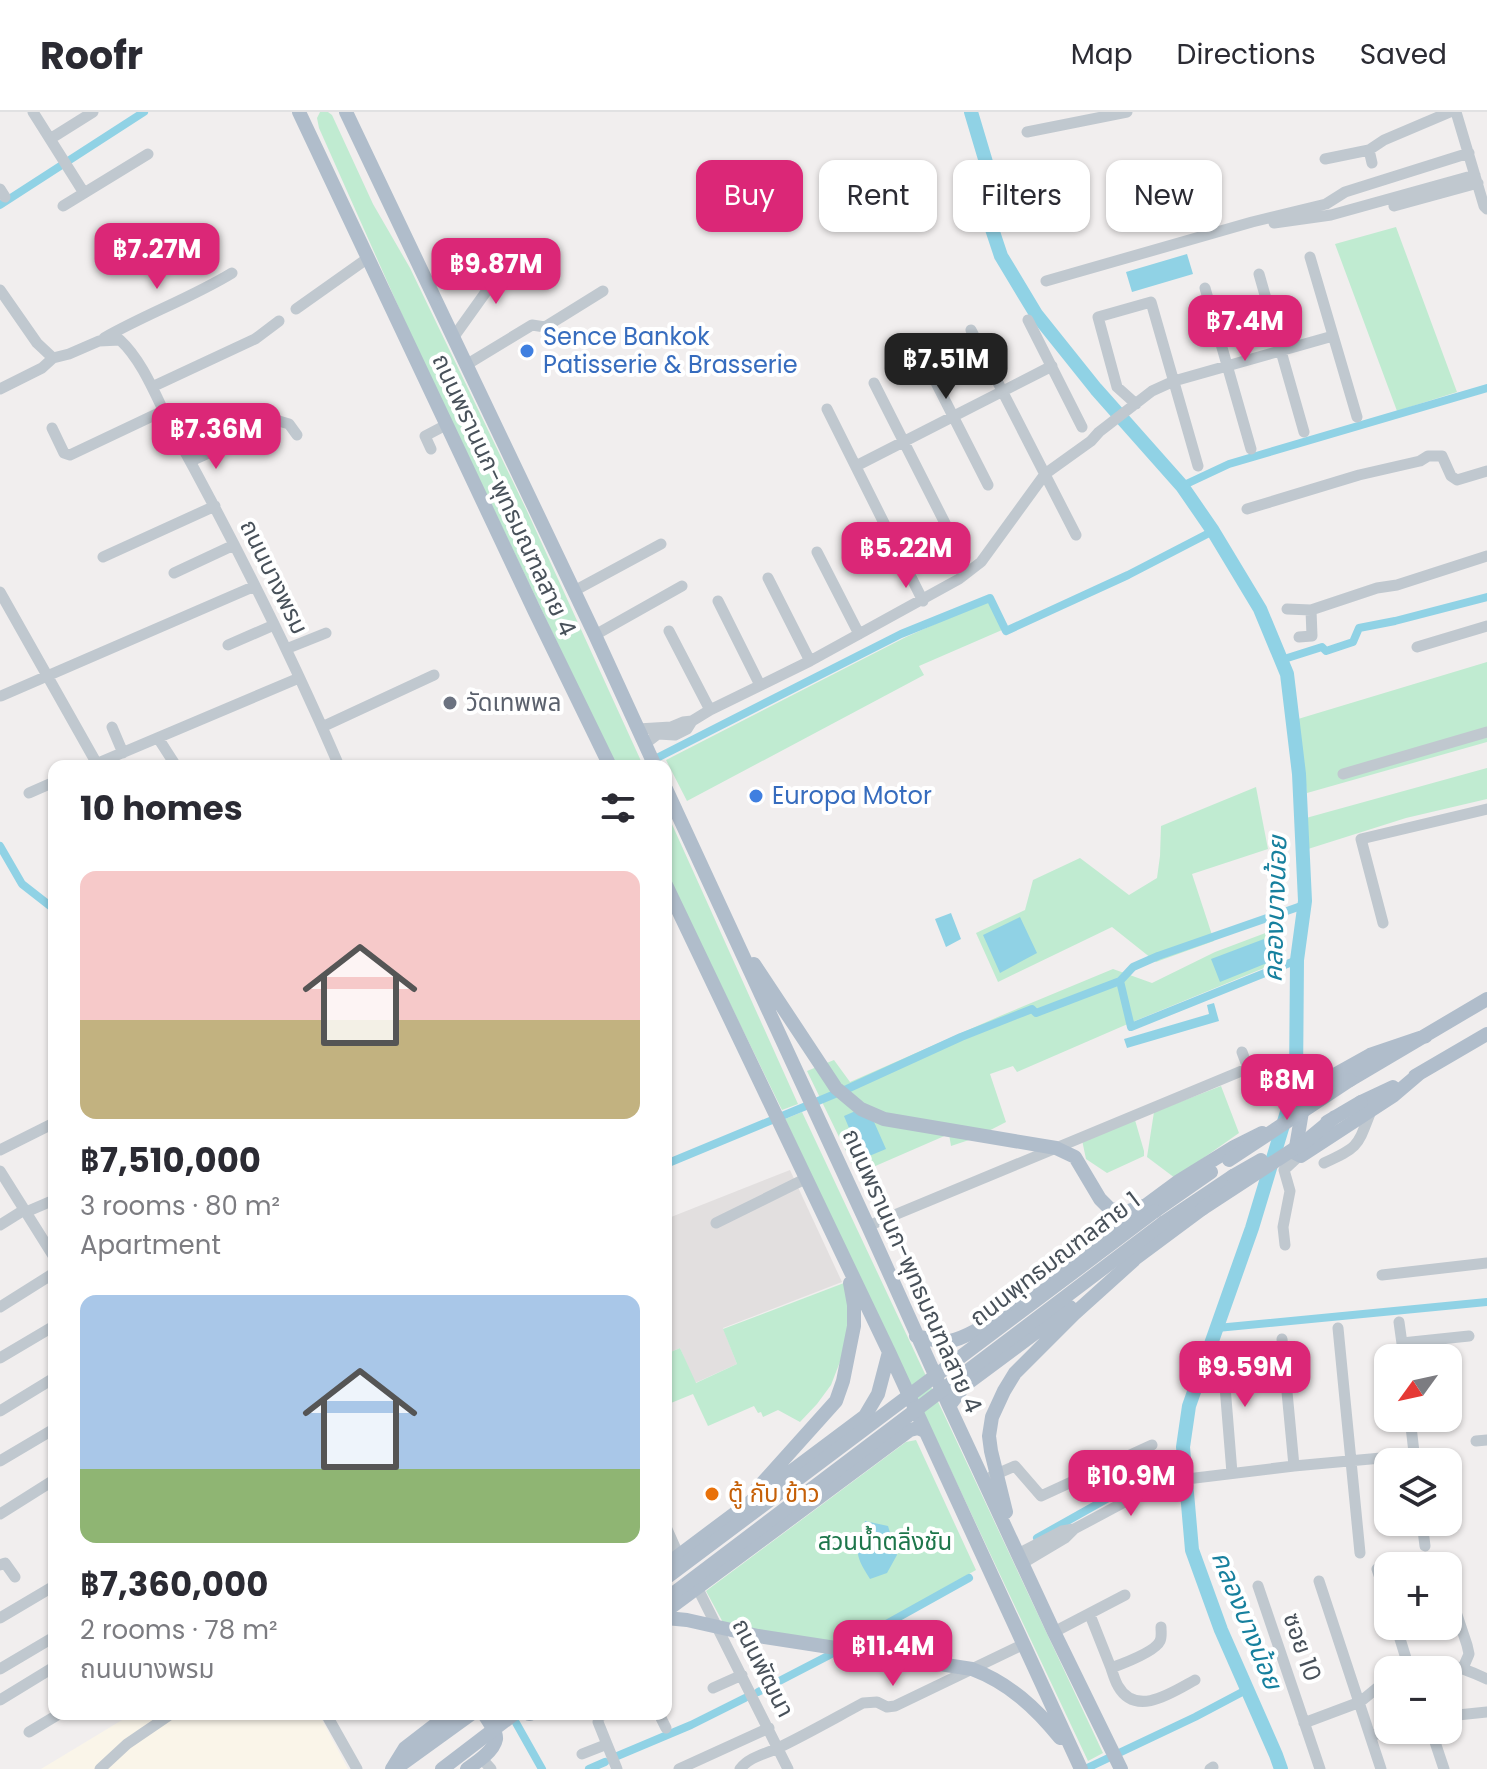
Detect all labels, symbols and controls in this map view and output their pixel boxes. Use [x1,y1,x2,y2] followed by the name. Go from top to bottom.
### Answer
[40,29,143,82] text: Roofr
[1071,35,1133,74] text: Map
[1177,35,1316,74] text: Directions
[1360,35,1447,74] text: Saved
[696,160,803,232] chip: Buy
[819,160,937,232] chip: Rent
[953,160,1090,232] chip: Filters
[1106,160,1222,232] chip: New
[92,223,222,291] pin: ฿7.27M
[113,231,201,267] text: ฿7.27M
[431,238,561,306] pin: ฿9.87M
[449,246,543,282] text: ฿9.87M
[1189,295,1301,363] pin: ฿7.4M
[1206,303,1284,339] text: ฿7.4M
[543,320,798,381] place label: Sence Bankok Patisserie & Brasserie
[881,333,1011,401] pin: ฿7.51M
[903,341,989,377] text: ฿7.51M
[518,342,536,360] marker: Sence Bankok Patisserie & Brasserie
[424,348,584,641] street label: ถนนพรานนก-พุทธมณฑลสาย 4
[151,403,281,471] pin: ฿7.36M
[170,411,262,447] text: ฿7.36M
[232,514,316,640] street label: ถนนบางพรม
[841,522,971,590] pin: ฿5.22M
[860,530,952,566] text: ฿5.22M
[466,686,561,719] place label: วัดเทพพล
[441,694,459,712] marker: วัดเทพพล
[772,779,932,812] place label: Europa Motor
[80,784,243,832] text: 10 homes
[596,786,640,830] icon: filters
[747,787,765,805] marker: Europa Motor
[1254,834,1296,983] water label: คลองบางน้อย
[288,923,432,1067] icon: home
[1248,1054,1326,1122] pin: ฿8M
[1259,1062,1315,1098] text: ฿8M
[835,1123,990,1418] street label: ถนนพรานนก-พุทธมณฑลสาย 4
[80,1136,261,1184] text: ฿7,510,000
[963,1184,1147,1334] street label: ถนนพุทธมณฑลสาย 1
[80,1188,280,1224] text: 3 rooms · 80 m²
[80,1227,221,1263] text: Apartment
[1180,1341,1310,1409] pin: ฿9.59M
[1374,1344,1462,1432] north arrow
[1374,1344,1462,1744] map controls
[288,1347,432,1491] icon: home
[1197,1349,1293,1385] text: ฿9.59M
[1374,1448,1462,1536] button: layers
[1066,1450,1196,1518] pin: ฿10.9M
[1086,1458,1176,1494] text: ฿10.9M
[728,1477,820,1510] place label: ตู้ กับ ข้าว
[703,1485,721,1503] marker: ตู้ กับ ข้าว
[818,1525,952,1558] park label: สวนน้ำตลิ่งชัน
[1203,1545,1292,1696] water label: คลองบางน้อย
[1374,1552,1462,1640] button: +
[80,1560,268,1608] text: ฿7,360,000
[1275,1608,1330,1686] street label: ซอย 10
[80,1612,278,1648] text: 2 rooms · 78 m²
[725,1613,802,1723] street label: ถนนพัฒนา
[828,1620,958,1688] pin: ฿11.4M
[851,1628,935,1664] text: ฿11.4M
[80,1651,214,1687] text: ถนนบางพรม
[1374,1656,1462,1744] button: −

